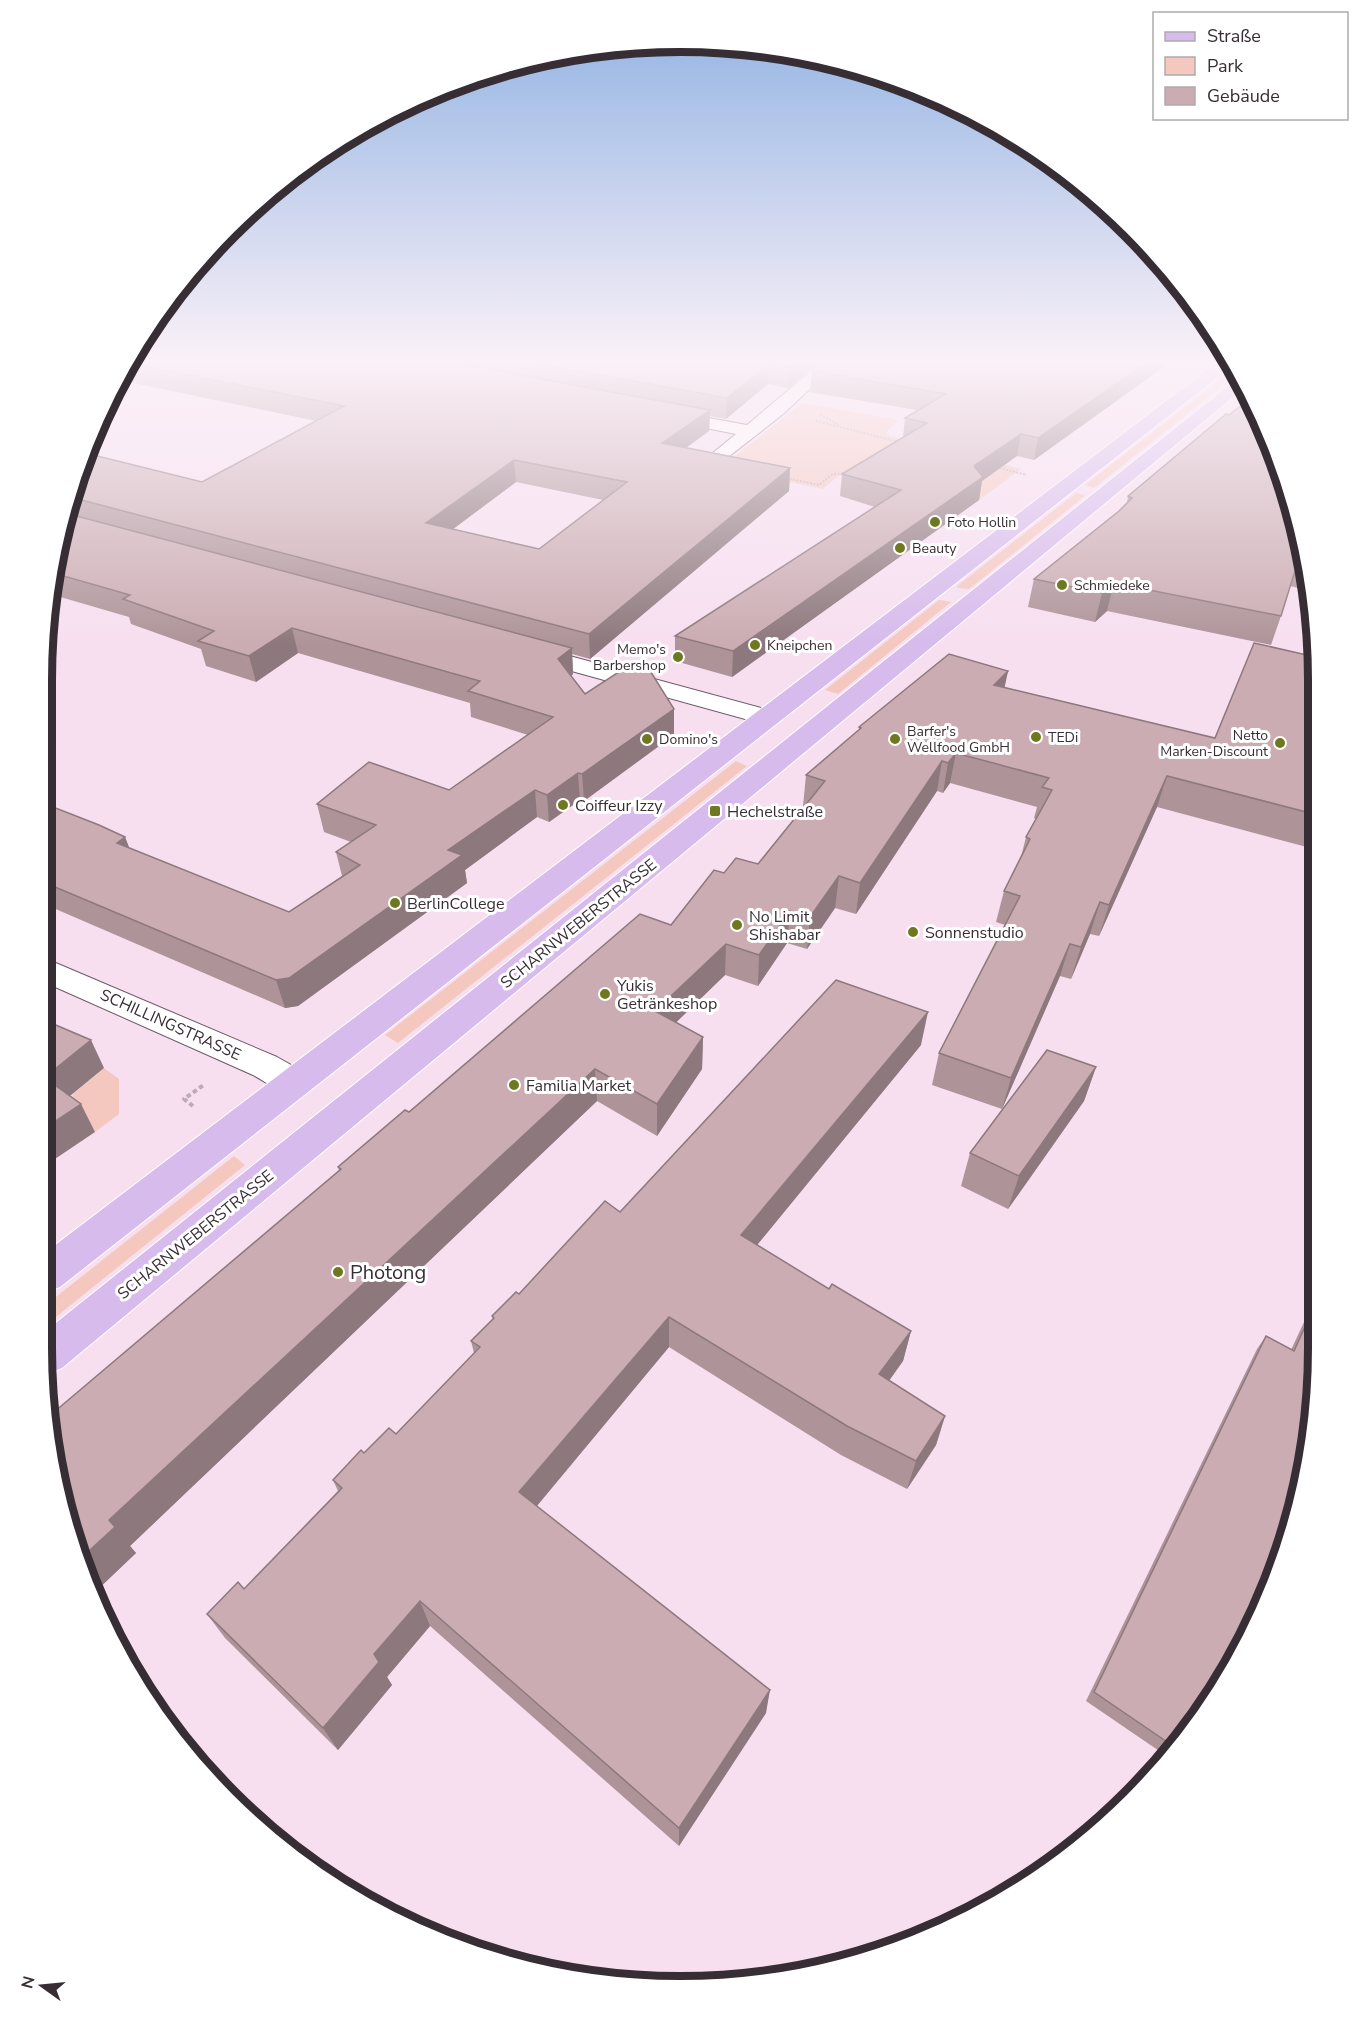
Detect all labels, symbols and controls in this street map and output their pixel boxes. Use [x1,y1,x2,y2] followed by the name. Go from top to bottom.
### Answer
[1153,12,1348,120] legend
[1207,24,1261,48] text: Straße
[1207,54,1244,78] text: Park
[1207,84,1280,108] text: Gebäude
[947,513,1016,532] place label: Foto Hollin
[928,515,942,529] marker: Foto Hollin
[912,539,957,558] place label: Beauty
[893,541,907,555] marker: Beauty
[1074,576,1150,595] place label: Schmiedeke
[1055,578,1069,592] marker: Schmiedeke
[767,636,832,655] place label: Kneipchen
[748,638,762,652] marker: Kneipchen
[593,640,666,675] place label: Memo's Barbershop
[671,650,685,664] marker: Memo's Barbershop
[907,722,1010,757] place label: Barfer's Wellfood GmbH
[1160,726,1268,761] place label: Netto Marken-Discount
[1048,728,1078,747] place label: TEDi
[659,730,718,749] place label: Domino's
[1029,730,1043,744] marker: TEDi
[640,732,654,746] marker: Domino's
[888,732,902,746] marker: Barfer's Wellfood GmbH
[1273,736,1287,750] marker: Netto Marken-Discount
[575,795,663,817] place label: Coiffeur Izzy
[556,798,570,812] marker: Coiffeur Izzy
[727,801,823,823] place label: Hechelstraße
[708,804,722,818] marker: Hechelstraße
[496,854,661,994] street label: SCHARNWEBERSTRASSE
[407,893,505,915] place label: BerlinCollege
[388,896,402,910] marker: BerlinCollege
[749,906,821,946] place label: No Limit Shishabar
[730,918,744,932] marker: No Limit Shishabar
[925,922,1024,944] place label: Sonnenstudio
[906,925,920,939] marker: Sonnenstudio
[616,975,717,1015] place label: Yukis Getränkeshop
[97,984,245,1066] street label: SCHILLINGSTRASSE
[598,987,612,1001] marker: Yukis Getränkeshop
[526,1075,632,1097] place label: Familia Market
[507,1078,521,1092] marker: Familia Market
[113,1165,278,1305] street label: SCHARNWEBERSTRASSE
[350,1259,426,1286] place label: Photong
[331,1265,345,1279] marker: Photong
[12,1956,72,2016] north arrow
[16,1974,41,1991] text: N

